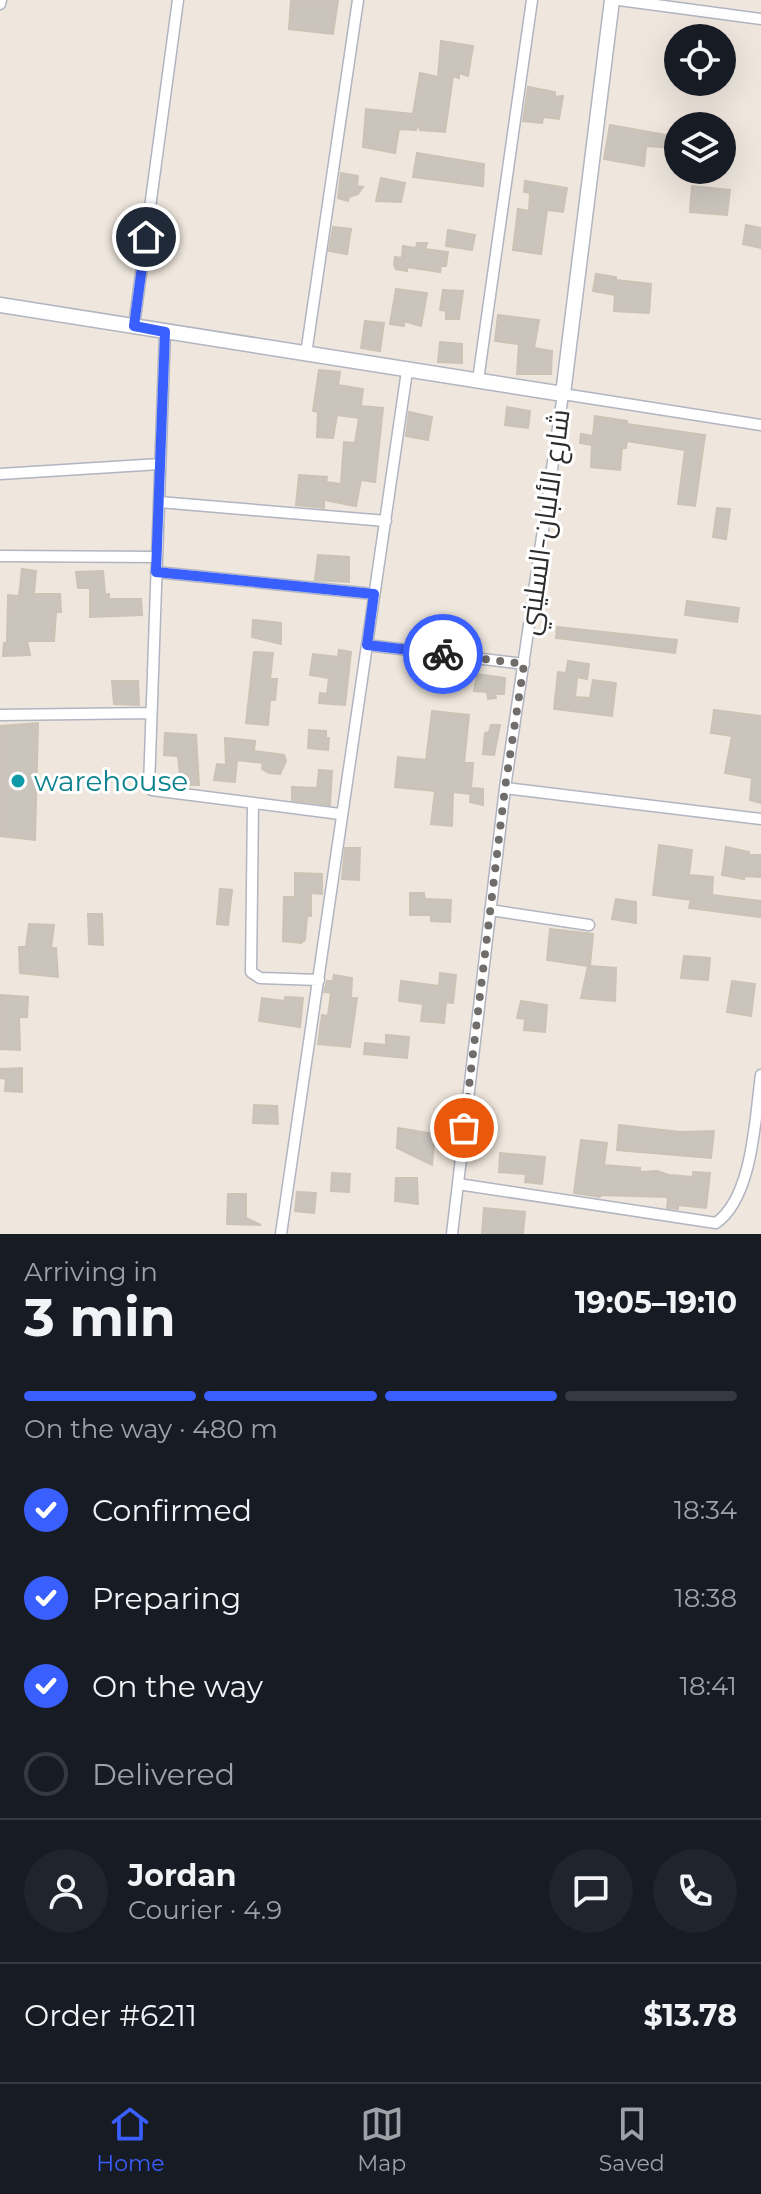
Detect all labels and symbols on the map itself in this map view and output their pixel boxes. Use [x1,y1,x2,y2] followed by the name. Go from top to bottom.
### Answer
[112,203,180,271] pin
[511,407,582,638] street label: شارع الألبان-السليني
[403,614,483,694] courier
[34,764,188,798] place label: warehouse
[9,772,27,790] marker: warehouse
[430,1094,498,1162] pin

